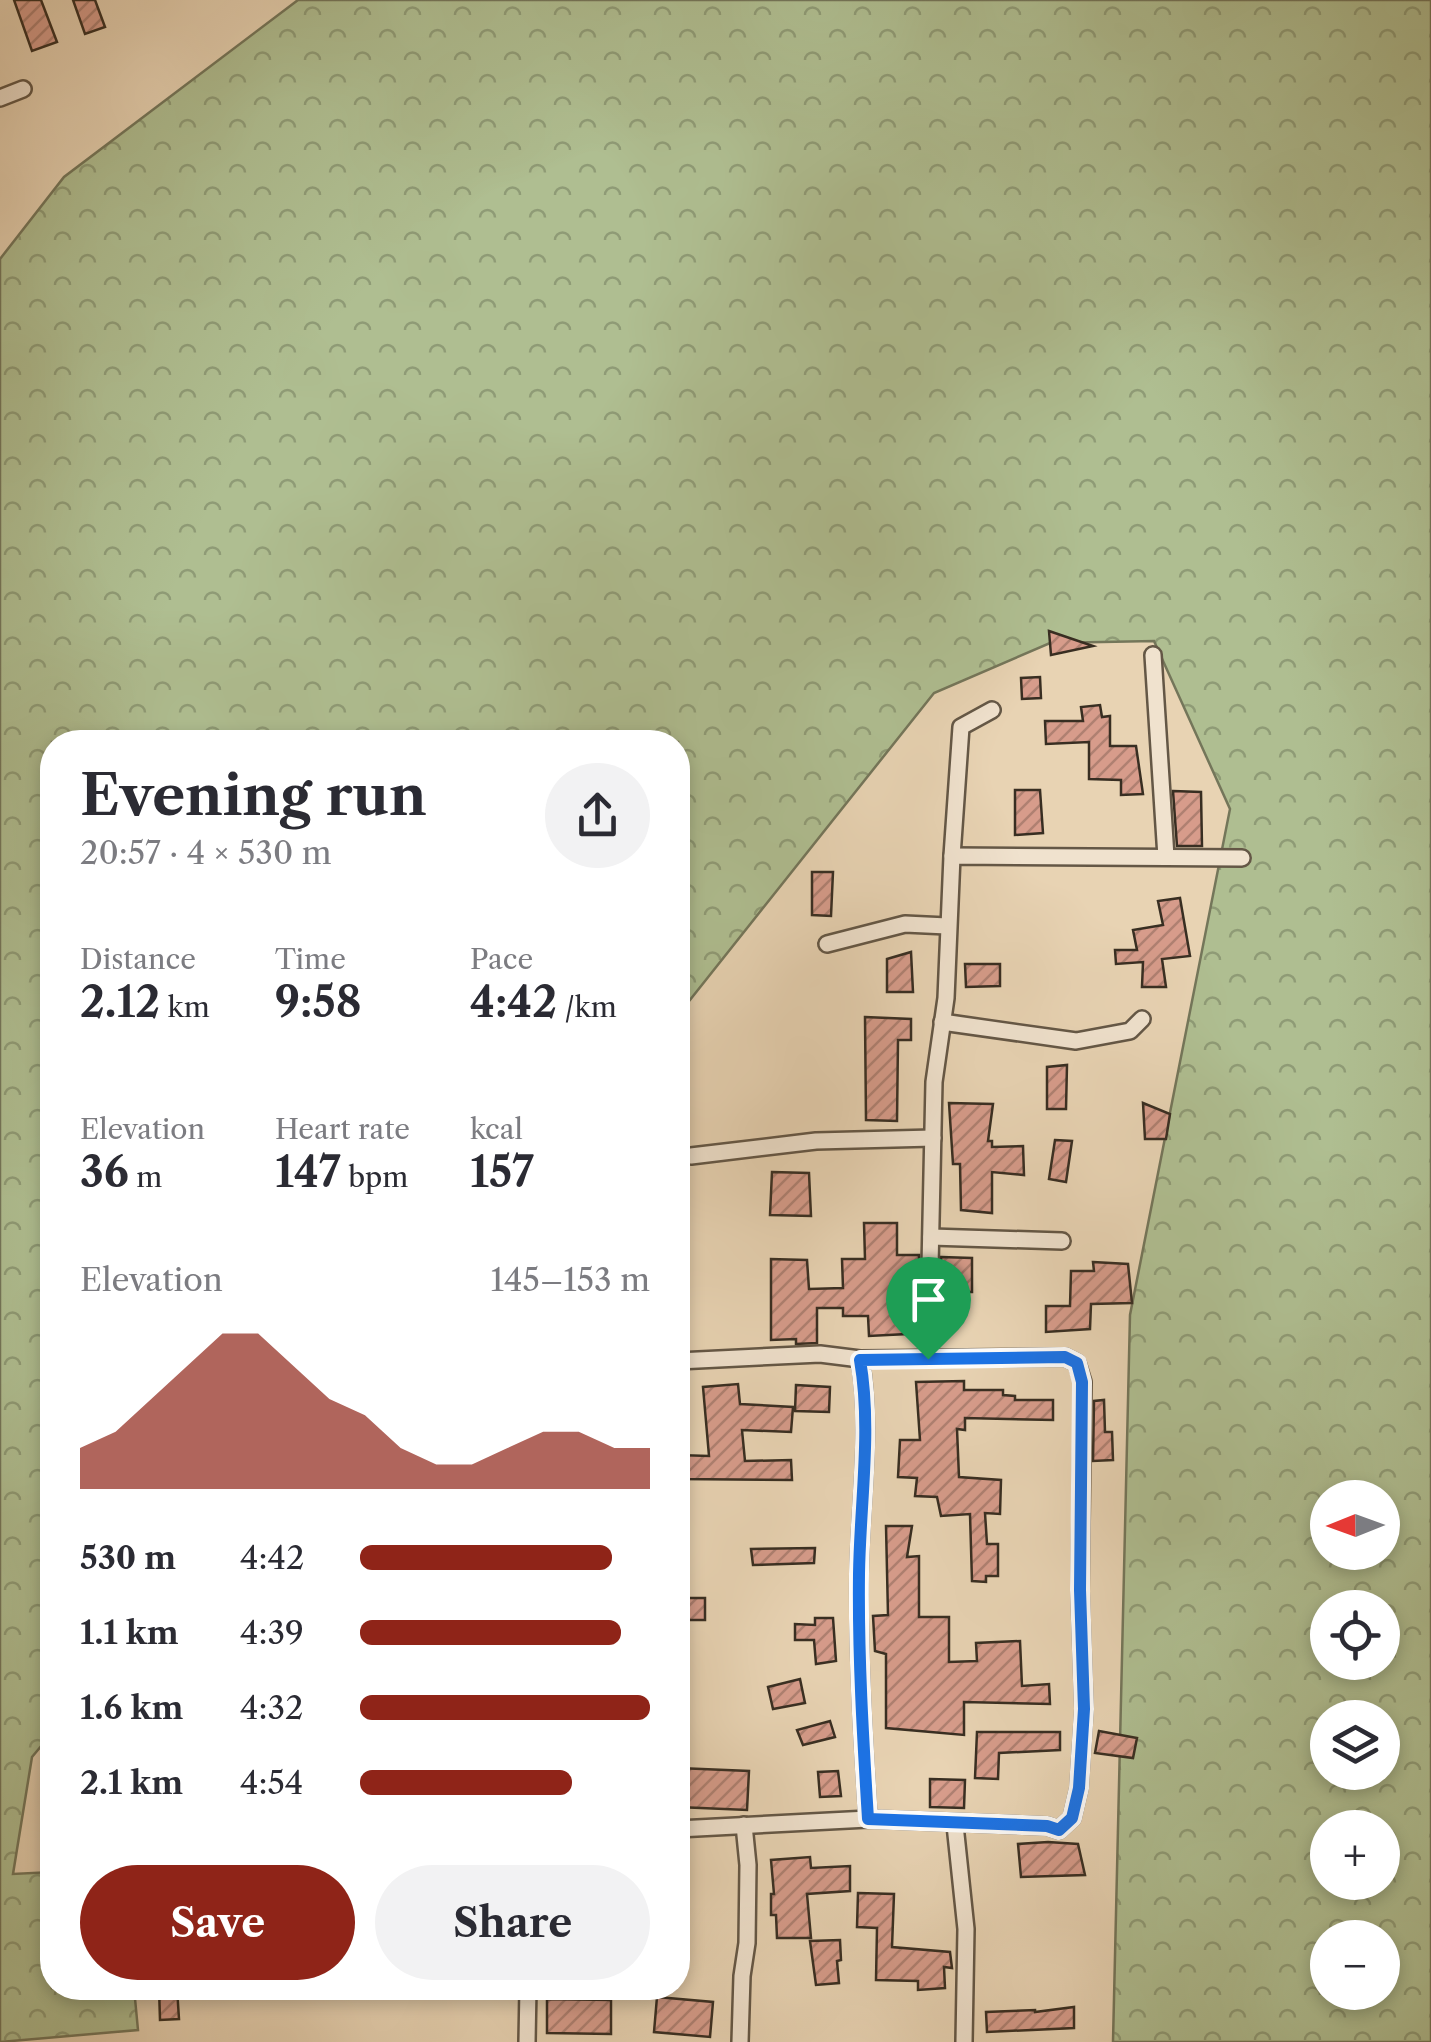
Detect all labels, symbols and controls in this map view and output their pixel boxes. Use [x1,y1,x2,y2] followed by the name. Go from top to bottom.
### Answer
[80,762,427,829] text: Evening run
[545,763,650,868] button: share
[80,833,332,872] text: 20:57 · 4 × 530 m
[80,942,196,976] text: Distance
[275,942,346,976] text: Time
[470,942,533,976] text: Pace
[80,976,160,1028] text: 2.12
[275,976,362,1028] text: 9:58
[470,976,557,1028] text: 4:42
[160,990,210,1024] text: km
[557,990,617,1024] text: /km
[80,1112,205,1146] text: Elevation
[275,1112,410,1146] text: Heart rate
[470,1112,523,1146] text: kcal
[80,1146,129,1198] text: 36
[275,1146,341,1198] text: 147
[470,1146,534,1198] text: 157
[129,1160,162,1194] text: m
[341,1160,408,1194] text: bpm
[886,1257,971,1360] pin
[80,1260,223,1299] text: Elevation
[490,1260,650,1299] text: 145–153 m
[901,1272,956,1327] icon: arrive
[1310,1480,1400,1570] north arrow
[1310,1480,1400,2010] map controls
[80,1538,176,1577] text: 530 m
[240,1538,304,1577] text: 4:42
[1310,1590,1400,1680] button: locate
[80,1613,179,1652] text: 1.1 km
[240,1613,304,1652] text: 4:39
[80,1688,183,1727] text: 1.6 km
[240,1688,304,1727] text: 4:32
[1310,1700,1400,1790] button: layers
[80,1763,183,1802] text: 2.1 km
[240,1763,303,1802] text: 4:54
[1310,1810,1400,1900] button: +
[80,1865,355,1980] button: Save
[375,1865,650,1980] button: Share
[1310,1920,1400,2010] button: −

